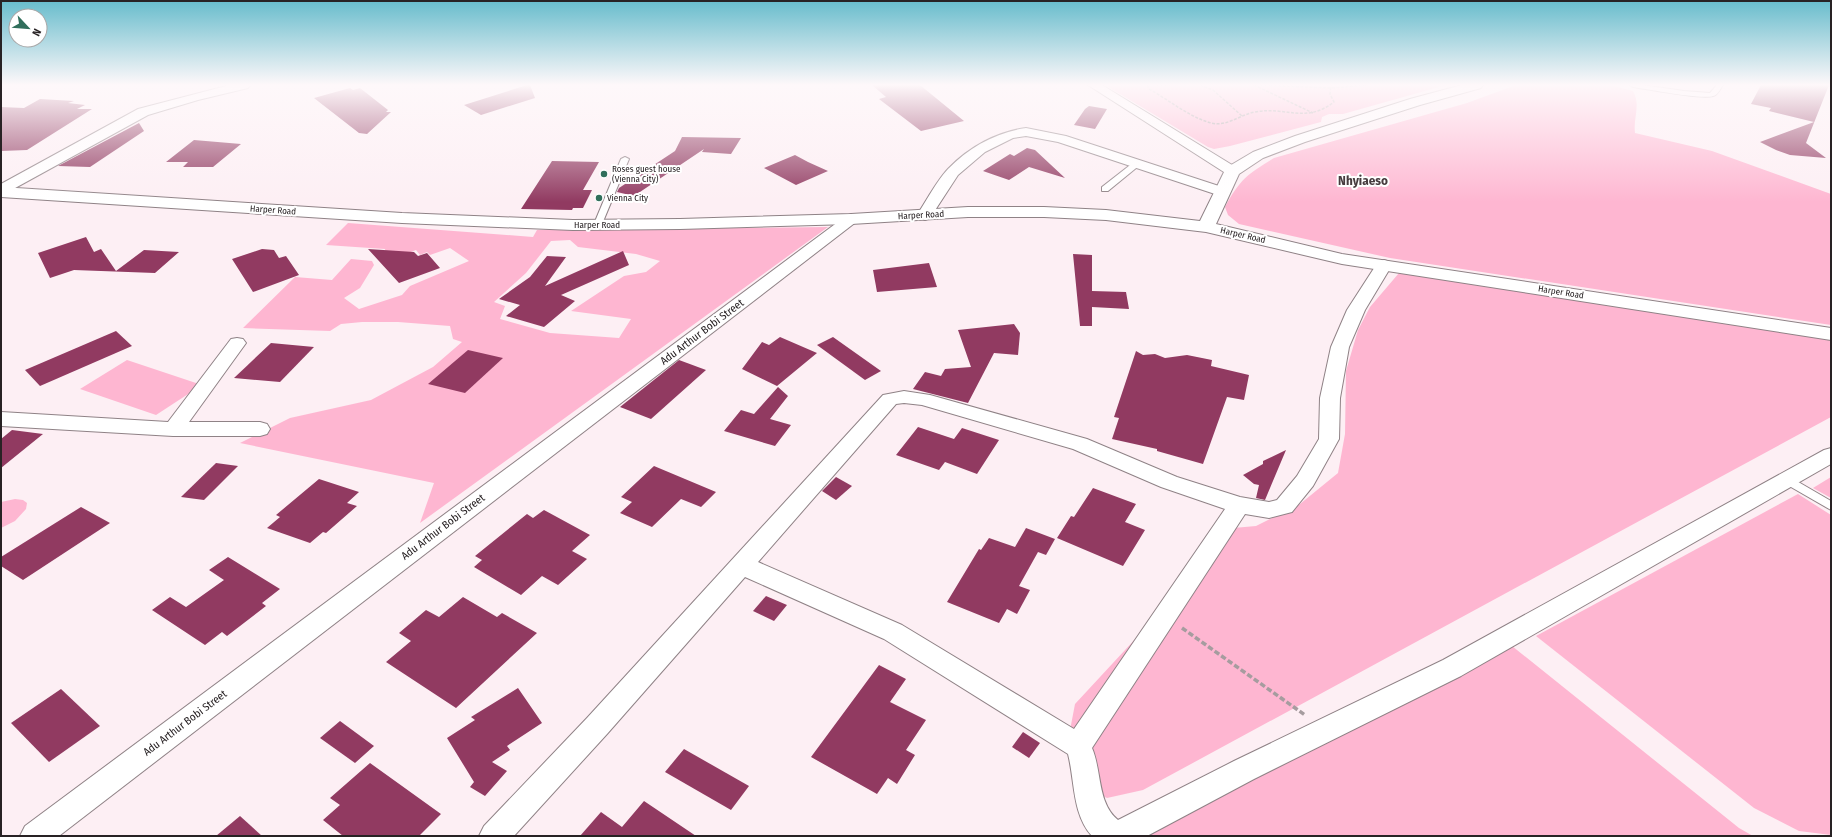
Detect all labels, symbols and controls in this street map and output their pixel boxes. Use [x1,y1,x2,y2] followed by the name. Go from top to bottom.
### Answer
[8,8,48,48] north arrow
[29,26,44,38] text: N
[612,164,681,184] place label: Roses guest house (Vienna City)
[599,169,609,179] marker: Roses guest house (Vienna City)
[1338,173,1388,188] district label: Nhyiaeso
[594,193,604,203] marker: Vienna City
[607,193,648,203] place label: Vienna City
[250,203,297,217] street label: Harper Road
[898,209,944,221] street label: Harper Road
[574,220,620,230] street label: Harper Road
[1219,225,1267,245] street label: Harper Road
[1537,283,1585,301] street label: Harper Road
[658,296,747,368] street label: Adu Arthur Bobi Street
[399,491,488,563] street label: Adu Arthur Bobi Street
[141,687,230,759] street label: Adu Arthur Bobi Street

